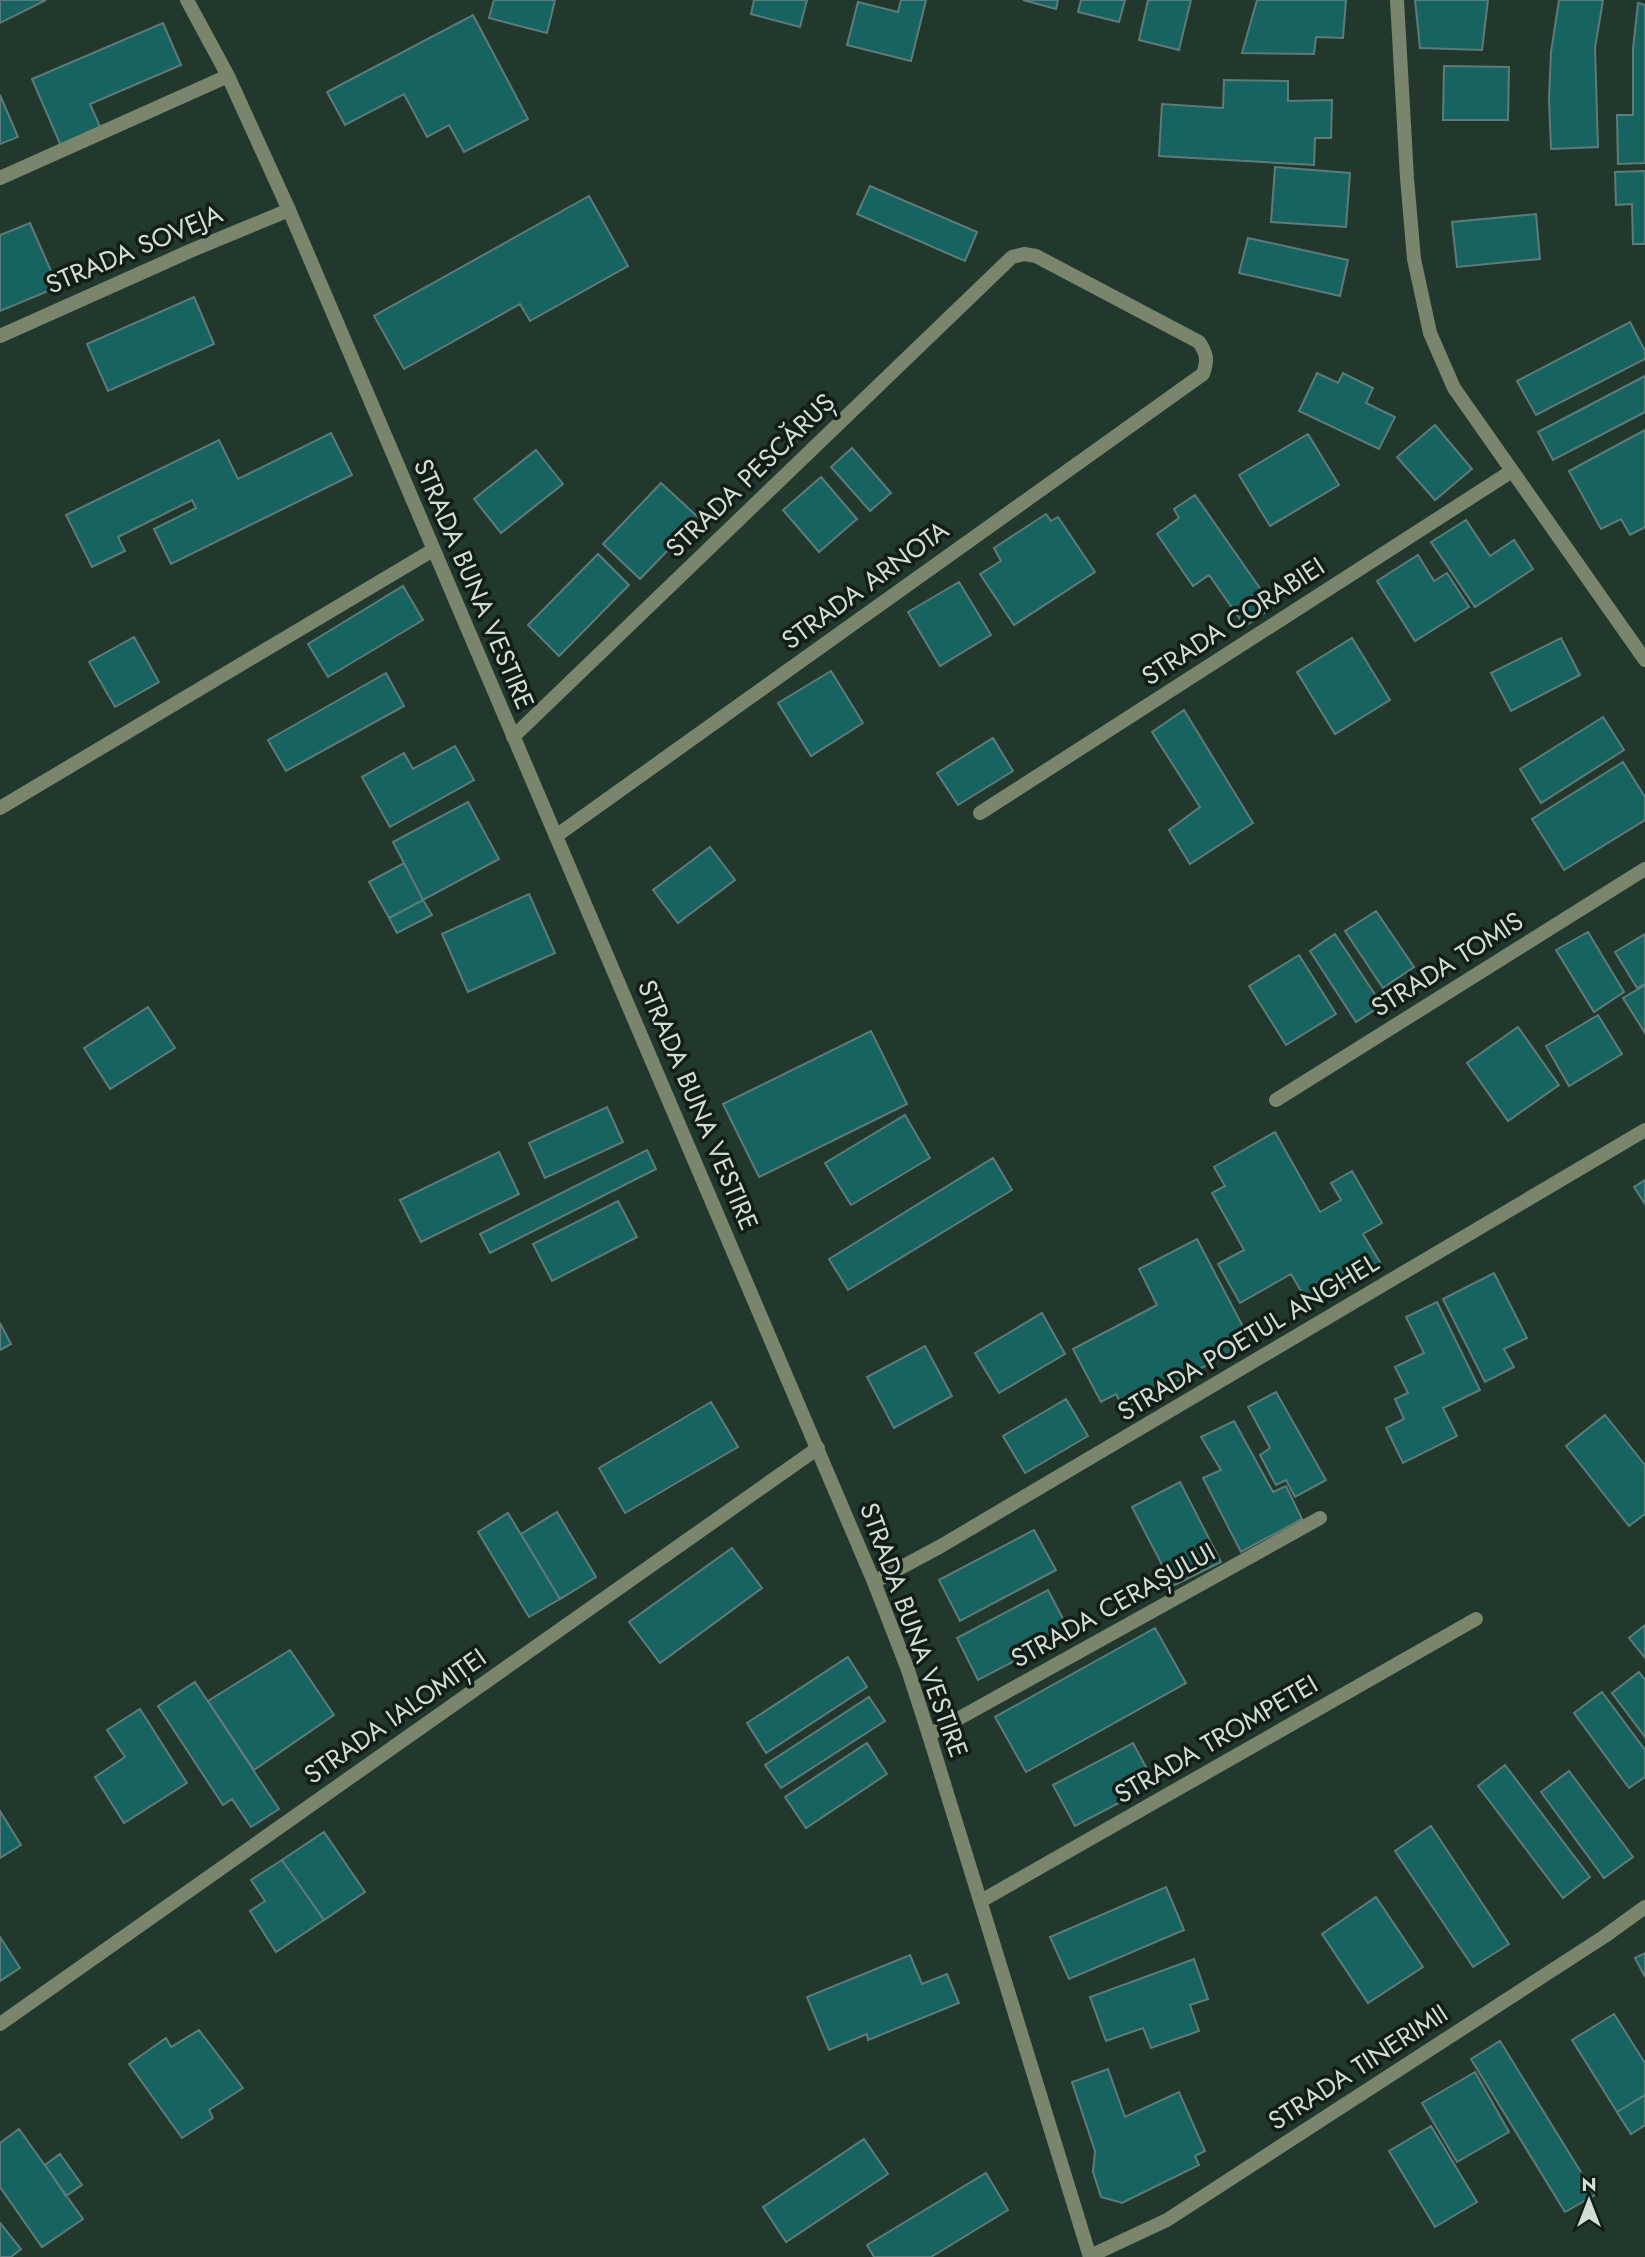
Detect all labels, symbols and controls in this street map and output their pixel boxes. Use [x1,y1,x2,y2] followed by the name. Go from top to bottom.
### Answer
[40,194,229,303] street label: STRADA SOVEJA
[657,384,843,566] street label: STRADA PESCĂRUȘ
[404,453,544,715] street label: STRADA BUNA VESTIRE
[774,511,957,659] street label: STRADA ARNOTA
[1134,547,1332,695] street label: STRADA CORABIEI
[1364,902,1530,1026] street label: STRADA TOMIS
[628,974,768,1236] street label: STRADA BUNA VESTIRE
[1110,1244,1386,1430] street label: STRADA POETUL ANGHEL
[850,1497,978,1763] street label: STRADA BUNA VESTIRE
[1004,1533,1222,1677] street label: STRADA CERAȘULUI
[296,1639,494,1793] street label: STRADA IALOMIȚEI
[1107,1665,1325,1813] street label: STRADA TROMPETEI
[1261,1995,1455,2139] street label: STRADA TINERIMII
[1554,2166,1624,2236] north arrow
[1581,2171,1597,2198] text: N

